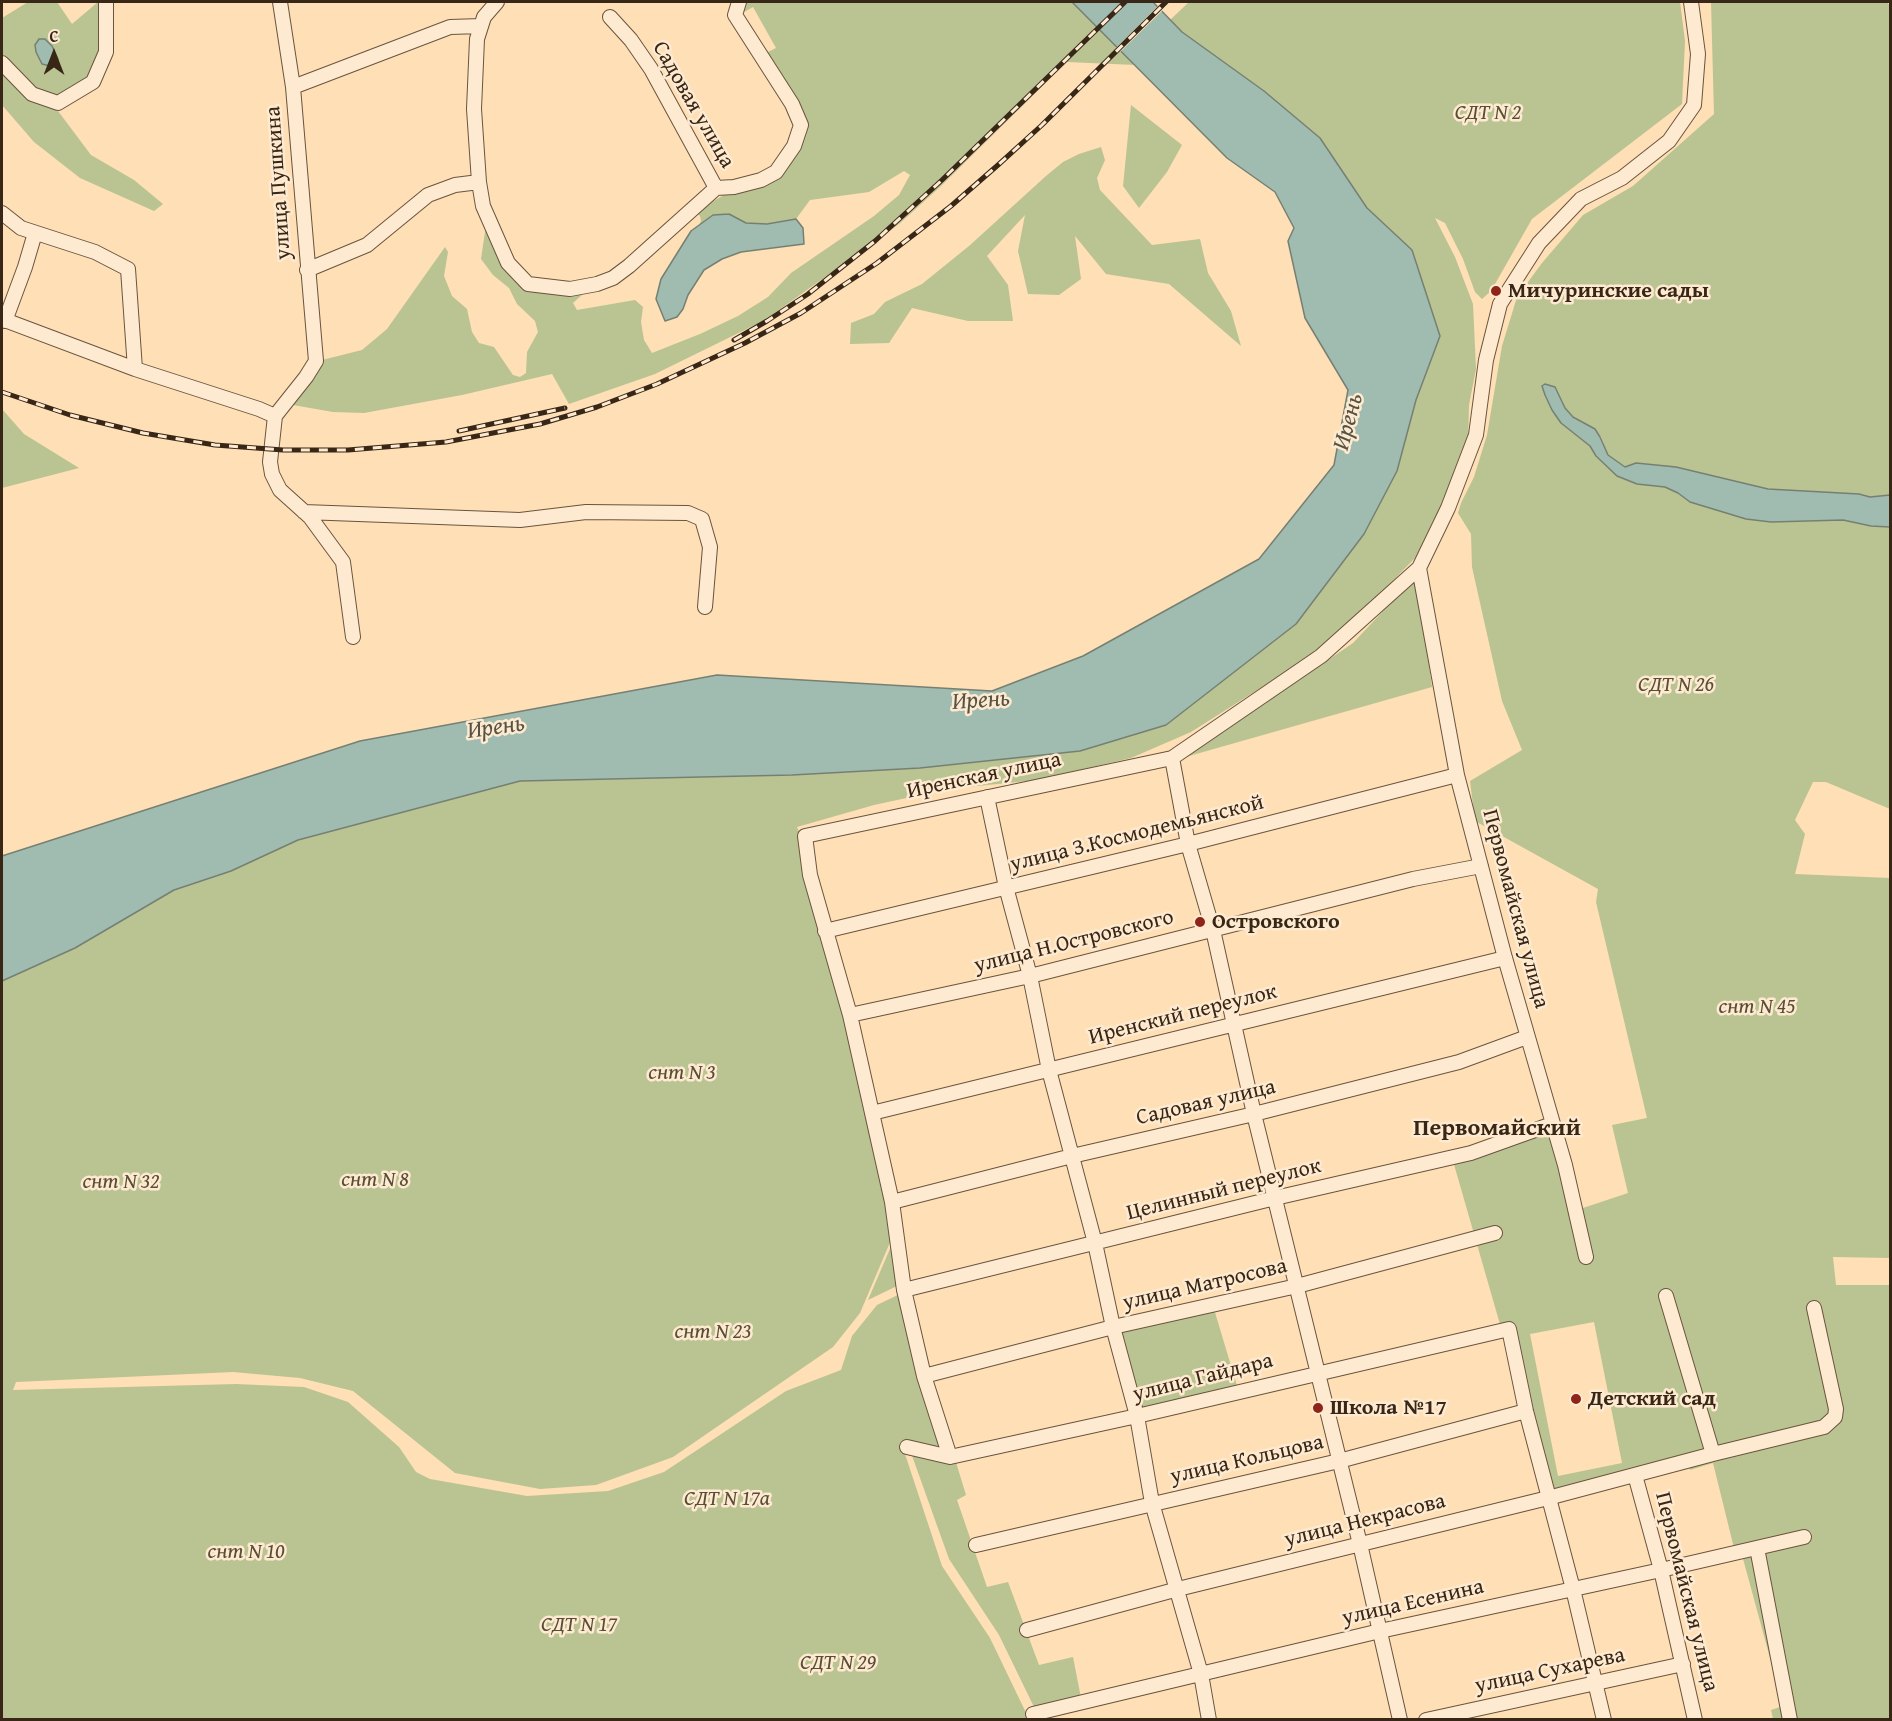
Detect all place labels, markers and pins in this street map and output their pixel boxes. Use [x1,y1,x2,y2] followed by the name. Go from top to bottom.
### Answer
[1508,278,1709,304] place label: Мичуринские сады
[1489,284,1503,298] marker: Мичуринские сады
[1212,909,1340,935] place label: Островского
[1193,915,1207,929] marker: Островского
[1588,1386,1716,1412] place label: Детский сад
[1569,1392,1583,1406] marker: Детский сад
[1330,1395,1447,1421] place label: Школа №17
[1311,1401,1325,1415] marker: Школа №17

